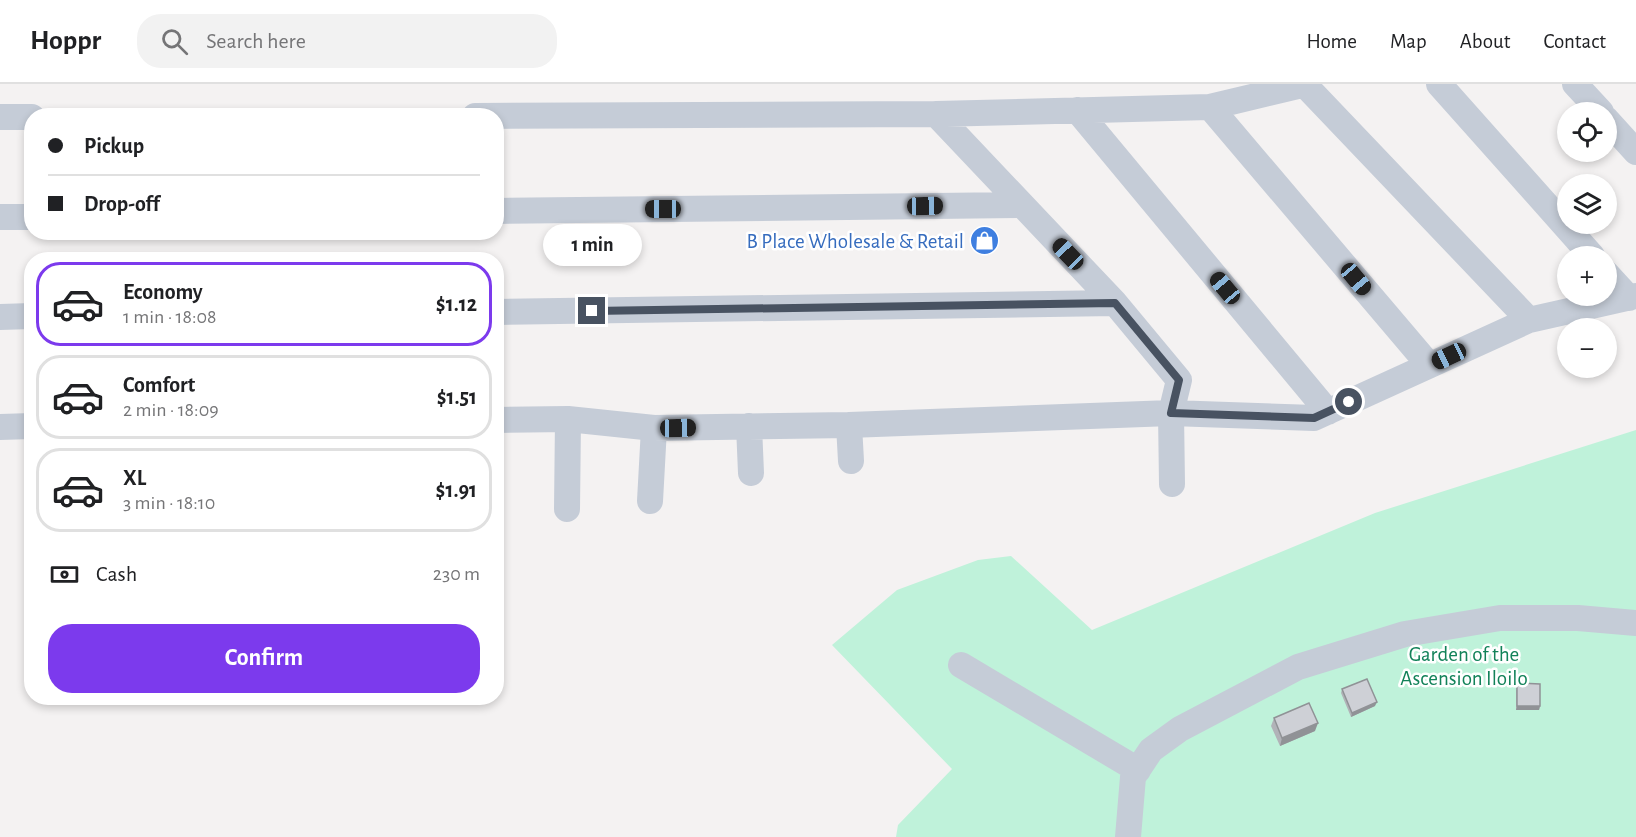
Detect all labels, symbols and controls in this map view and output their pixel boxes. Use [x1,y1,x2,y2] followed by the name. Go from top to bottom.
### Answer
[137,14,557,68] search box
[158,25,191,58] icon: search
[30,27,101,55] text: Hoppr
[206,30,306,52] text: Search here
[1306,31,1357,52] text: Home
[1390,31,1427,52] text: Map
[1460,31,1510,52] text: About
[1543,31,1606,52] text: Contact
[1557,102,1617,378] map controls
[1557,102,1617,162] button: locate
[84,135,144,157] text: Pickup
[1557,174,1617,234] button: layers
[84,193,160,215] text: Drop-off
[907,197,943,215] car
[645,200,681,218] car
[542,224,642,266] callout: 1 min
[969,225,1001,257] shop icon: B Place Wholesale & Retail
[747,231,964,252] place label: B Place Wholesale & Retail
[571,235,614,255] text: 1 min
[1049,235,1087,273] car
[1557,246,1617,306] button: +
[1338,259,1374,299] car
[1207,268,1243,308] car
[51,277,105,331] icon: car
[123,281,203,303] text: Economy
[436,293,477,315] text: $1.12
[578,297,605,324] route end
[123,307,217,327] text: 1 min · 18:08
[1557,318,1617,378] button: −
[1429,340,1469,372] car
[51,370,105,424] icon: car
[123,374,195,396] text: Comfort
[437,386,477,408] text: $1.51
[1335,388,1362,415] route start
[123,400,219,420] text: 2 min · 18:09
[660,419,696,437] car
[51,463,105,517] icon: car
[123,467,146,489] text: XL
[436,479,477,501] text: $1.91
[123,493,215,513] text: 3 min · 18:10
[48,558,81,591] icon: cash
[96,563,137,585] text: Cash
[433,564,480,584] text: 230 m
[48,624,480,693] button: Confirm
[1400,644,1528,689] park label: Garden of the Ascension Iloilo

